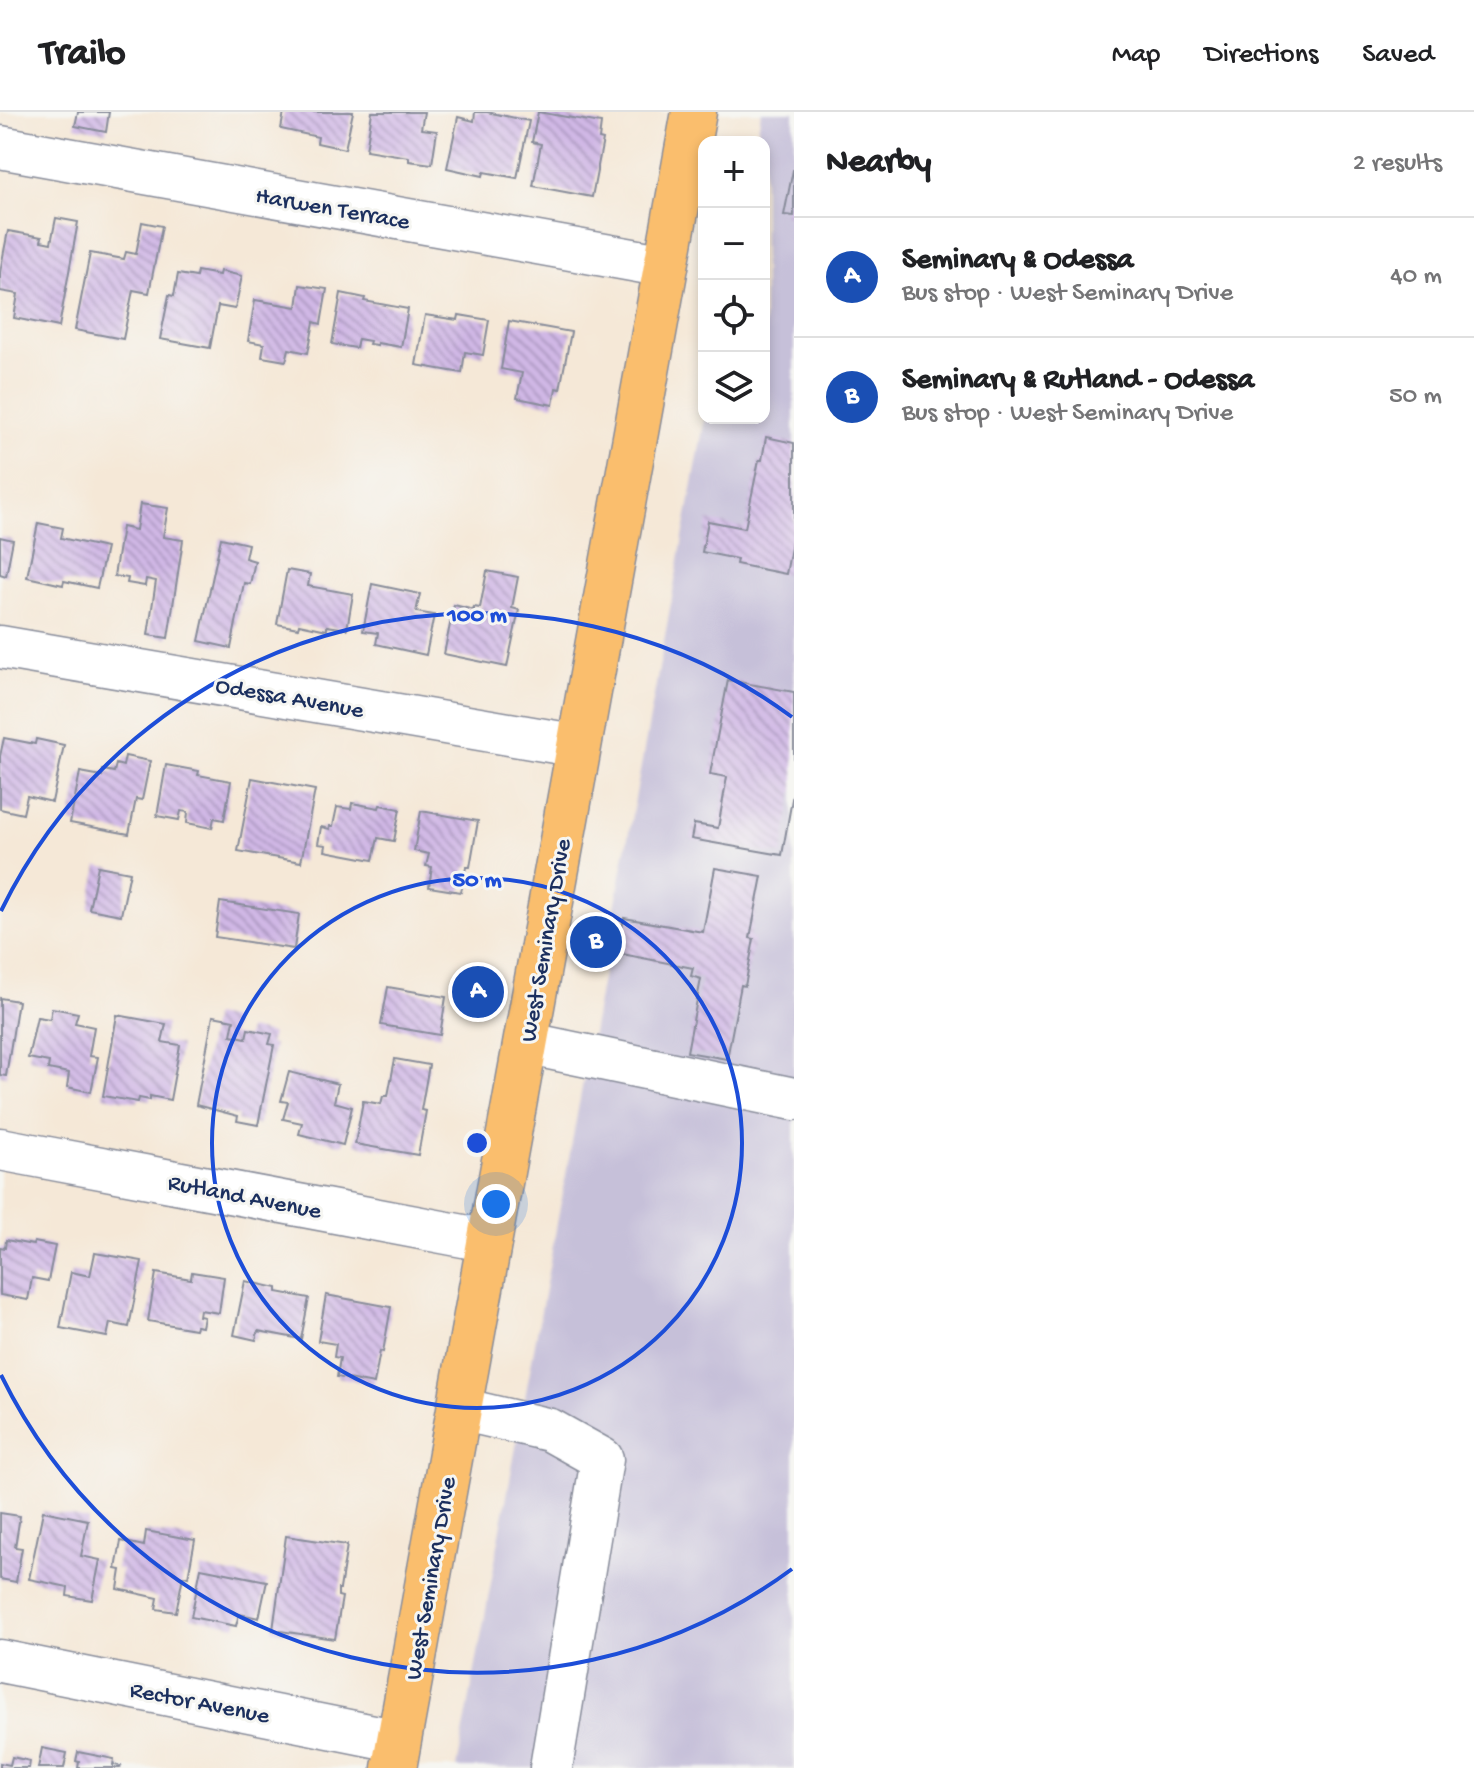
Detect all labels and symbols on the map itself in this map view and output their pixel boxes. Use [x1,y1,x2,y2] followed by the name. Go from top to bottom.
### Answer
[253,183,412,238] street label: Harwen Terrace
[446,602,507,631] text: 100 m
[213,672,366,727] street label: Odessa Avenue
[515,836,580,1045] street label: West Seminary Drive
[453,867,501,896] text: 50 m
[570,912,622,972] pin: B
[452,962,504,1022] pin: A
[463,1129,491,1157] centre of rings
[165,1169,324,1228] street label: Rutland Avenue
[476,1184,516,1224] your location
[400,1474,465,1683] street label: West Seminary Drive
[127,1677,272,1732] street label: Rector Avenue

